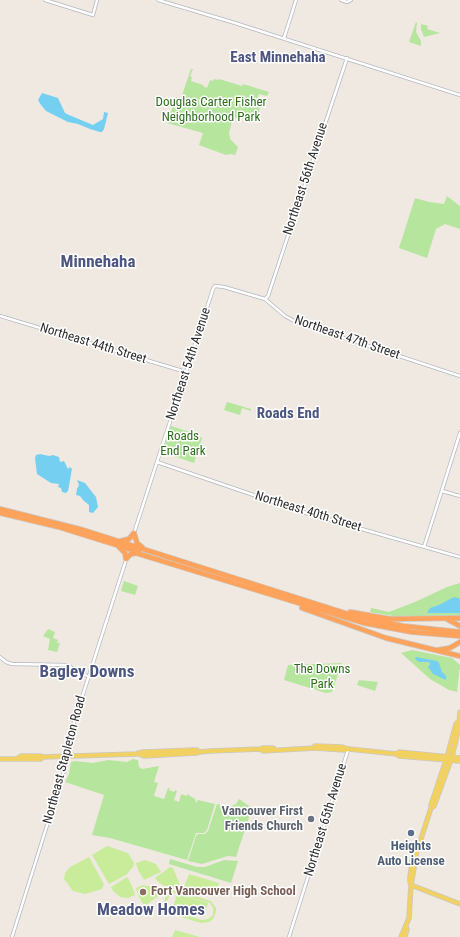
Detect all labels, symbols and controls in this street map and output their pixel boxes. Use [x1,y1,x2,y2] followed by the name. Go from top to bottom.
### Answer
[230,49,326,67] district label: East Minnehaha
[155,95,267,126] park label: Douglas Carter Fisher Neighborhood Park
[280,121,332,237] street label: Northeast 56th Avenue
[61,253,135,273] district label: Minnehaha
[163,306,215,422] street label: Northeast 54th Avenue
[292,313,402,363] street label: Northeast 47th Street
[38,320,148,368] street label: Northeast 44th Street
[257,405,319,423] district label: Roads End
[160,429,206,460] park label: Roads End Park
[253,488,363,536] street label: Northeast 40th Street
[294,662,350,693] park label: The Downs Park
[40,663,134,683] district label: Bagley Downs
[40,694,90,826] street label: Northeast Stapleton Road
[301,762,351,878] street label: Northeast 65th Avenue
[221,804,303,835] place label: Vancouver First Friends Church
[306,814,316,824] marker: Vancouver First Friends Church
[406,828,416,838] marker: Heights Auto License
[377,839,445,870] place label: Heights Auto License
[151,884,296,900] place label: Fort Vancouver High School
[138,887,148,897] marker: Fort Vancouver High School
[97,901,205,921] district label: Meadow Homes

